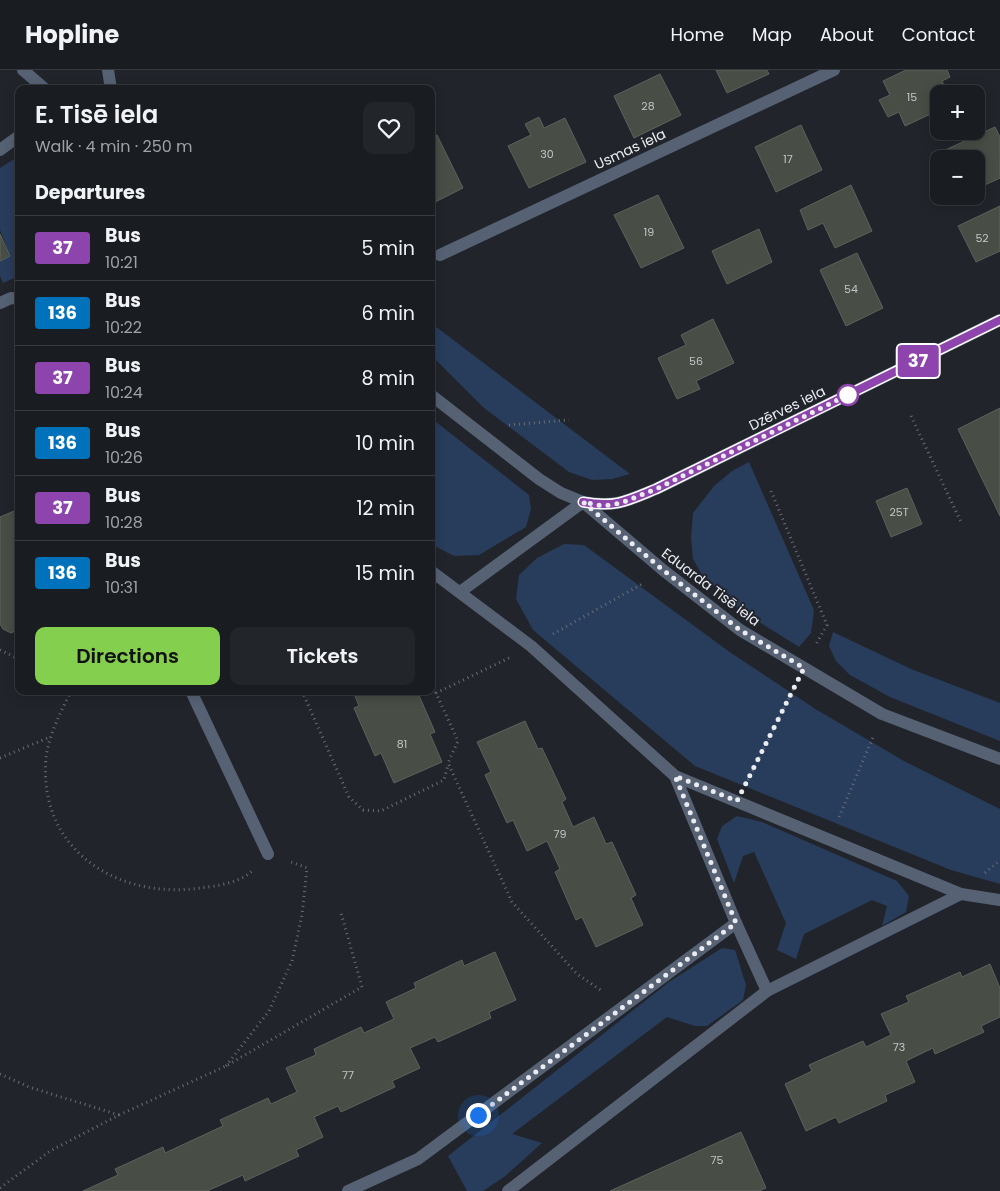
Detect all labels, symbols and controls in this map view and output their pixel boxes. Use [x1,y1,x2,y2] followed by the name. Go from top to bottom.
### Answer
[25,18,119,51] text: Hopline
[670,22,724,47] text: Home
[752,22,792,47] text: Map
[820,22,874,47] text: About
[902,22,975,47] text: Contact
[930,85,985,205] map controls
[930,85,985,140] button: +
[907,89,917,105] house number: 15
[35,98,158,131] text: E. Tisē iela
[641,98,655,114] house number: 28
[363,102,415,154] button: heart
[591,124,669,174] street label: Usmas iela
[35,135,193,158] text: Walk · 4 min · 250 m
[540,146,554,162] house number: 30
[930,150,985,205] button: −
[783,151,793,167] house number: 17
[35,179,145,206] text: Departures
[105,222,141,249] text: Bus
[644,224,654,240] house number: 19
[975,230,989,246] house number: 52
[52,235,73,260] text: 37
[362,235,415,262] text: 5 min
[105,251,138,274] text: 10:21
[844,281,858,297] house number: 54
[105,287,141,314] text: Bus
[48,300,77,325] text: 136
[361,300,415,327] text: 6 min
[105,316,142,339] text: 10:22
[896,345,940,377] line badge: 37
[908,348,928,373] text: 37
[105,352,141,379] text: Bus
[689,353,703,369] house number: 56
[52,365,73,390] text: 37
[362,365,415,392] text: 8 min
[105,381,143,404] text: 10:24
[745,381,829,435] street label: Dzērves iela
[837,384,859,406] unlabelled marker
[105,417,141,444] text: Bus
[48,430,77,455] text: 136
[356,430,415,457] text: 10 min
[105,446,143,469] text: 10:26
[105,482,141,509] text: Bus
[52,495,73,520] text: 37
[357,495,415,522] text: 12 min
[889,504,909,520] house number: 25T
[105,511,143,534] text: 10:28
[658,543,764,631] street label: Eduarda Tisē iela
[105,547,141,574] text: Bus
[48,560,77,585] text: 136
[356,560,415,587] text: 15 min
[105,576,138,599] text: 10:31
[35,627,220,685] button: Directions
[230,627,415,685] button: Tickets
[397,736,407,752] house number: 81
[554,826,567,842] house number: 79
[893,1039,905,1055] house number: 73
[342,1067,354,1083] house number: 77
[466,1103,491,1128] your location
[711,1152,724,1168] house number: 75

